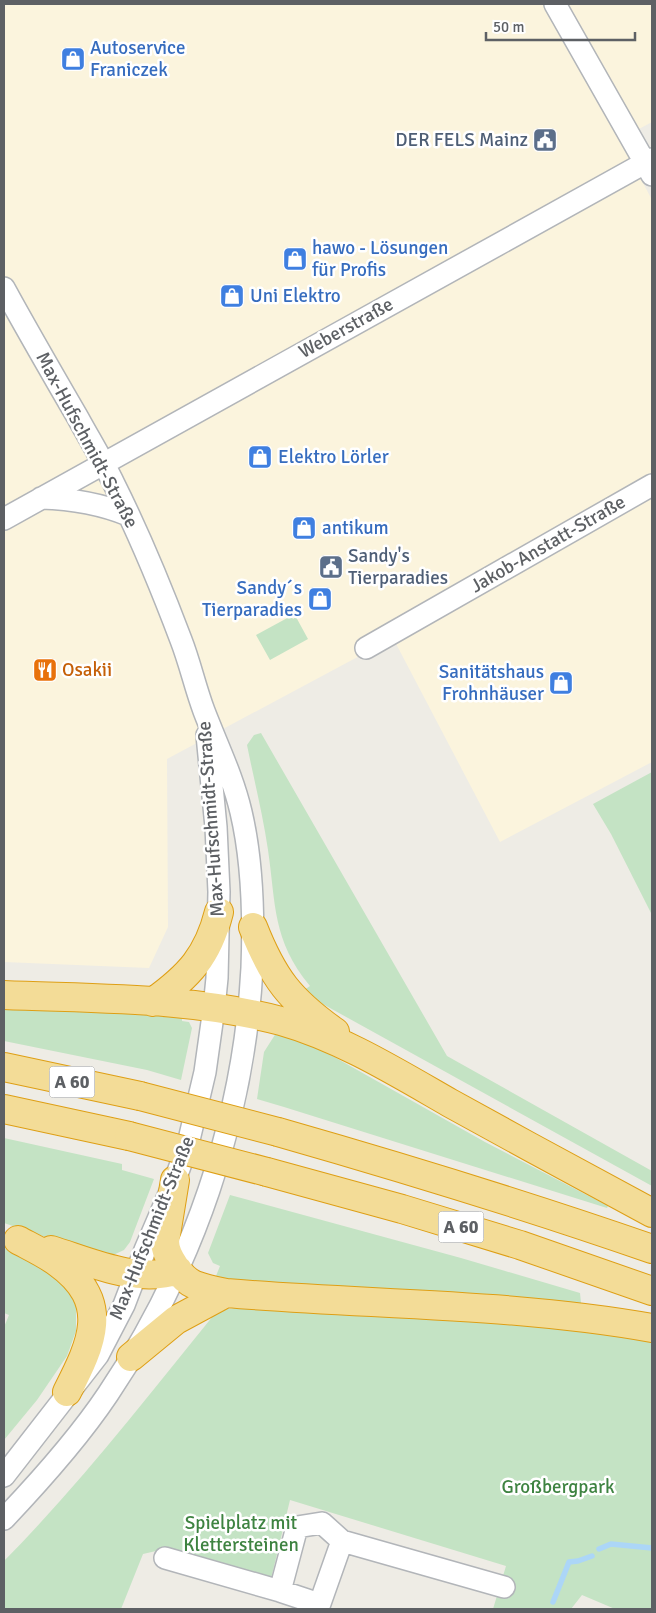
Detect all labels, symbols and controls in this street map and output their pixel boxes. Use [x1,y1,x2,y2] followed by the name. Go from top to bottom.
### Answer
[486,10,635,42] scale bar
[493,18,524,36] text: 50 m
[90,36,185,82] place label: Autoservice Franiczek
[60,46,86,72] shop icon: Autoservice Franiczek
[532,127,558,153] public building icon: DER FELS Mainz
[395,128,528,152] place label: DER FELS Mainz
[312,236,448,282] place label: hawo - Lösungen für Profis
[282,246,308,272] shop icon: hawo - Lösungen für Profis
[219,283,245,309] shop icon: Uni Elektro
[250,284,341,308] place label: Uni Elektro
[295,292,397,364] street label: Weberstraße
[30,348,144,532] street label: Max-Hufschmidt-Straße
[247,444,273,470] shop icon: Elektro Lörler
[278,445,389,469] place label: Elektro Lörler
[466,490,630,598] street label: Jakob-Anstatt-Straße
[291,515,317,541] shop icon: antikum
[322,516,389,540] place label: antikum
[348,544,448,590] place label: Sandy's Tierparadies
[318,554,344,580] public building icon: Sandy's Tierparadies
[202,576,302,622] place label: Sandy´s Tierparadies
[307,586,333,612] shop icon: Sandy´s Tierparadies
[32,657,58,683] restaurant icon: Osakii
[62,658,112,682] place label: Osakii
[439,660,544,706] place label: Sanitätshaus Frohnhäuser
[548,670,574,696] shop icon: Sanitätshaus Frohnhäuser
[192,720,230,918] street label: Max-Hufschmidt-Straße
[50,1066,94,1098] road number: A 60
[104,1133,200,1323] street label: Max-Hufschmidt-Straße
[438,1212,484,1242] road number: A 60
[501,1475,615,1499] park label: Großbergpark
[183,1511,299,1557] park label: Spielplatz mit Klettersteinen

